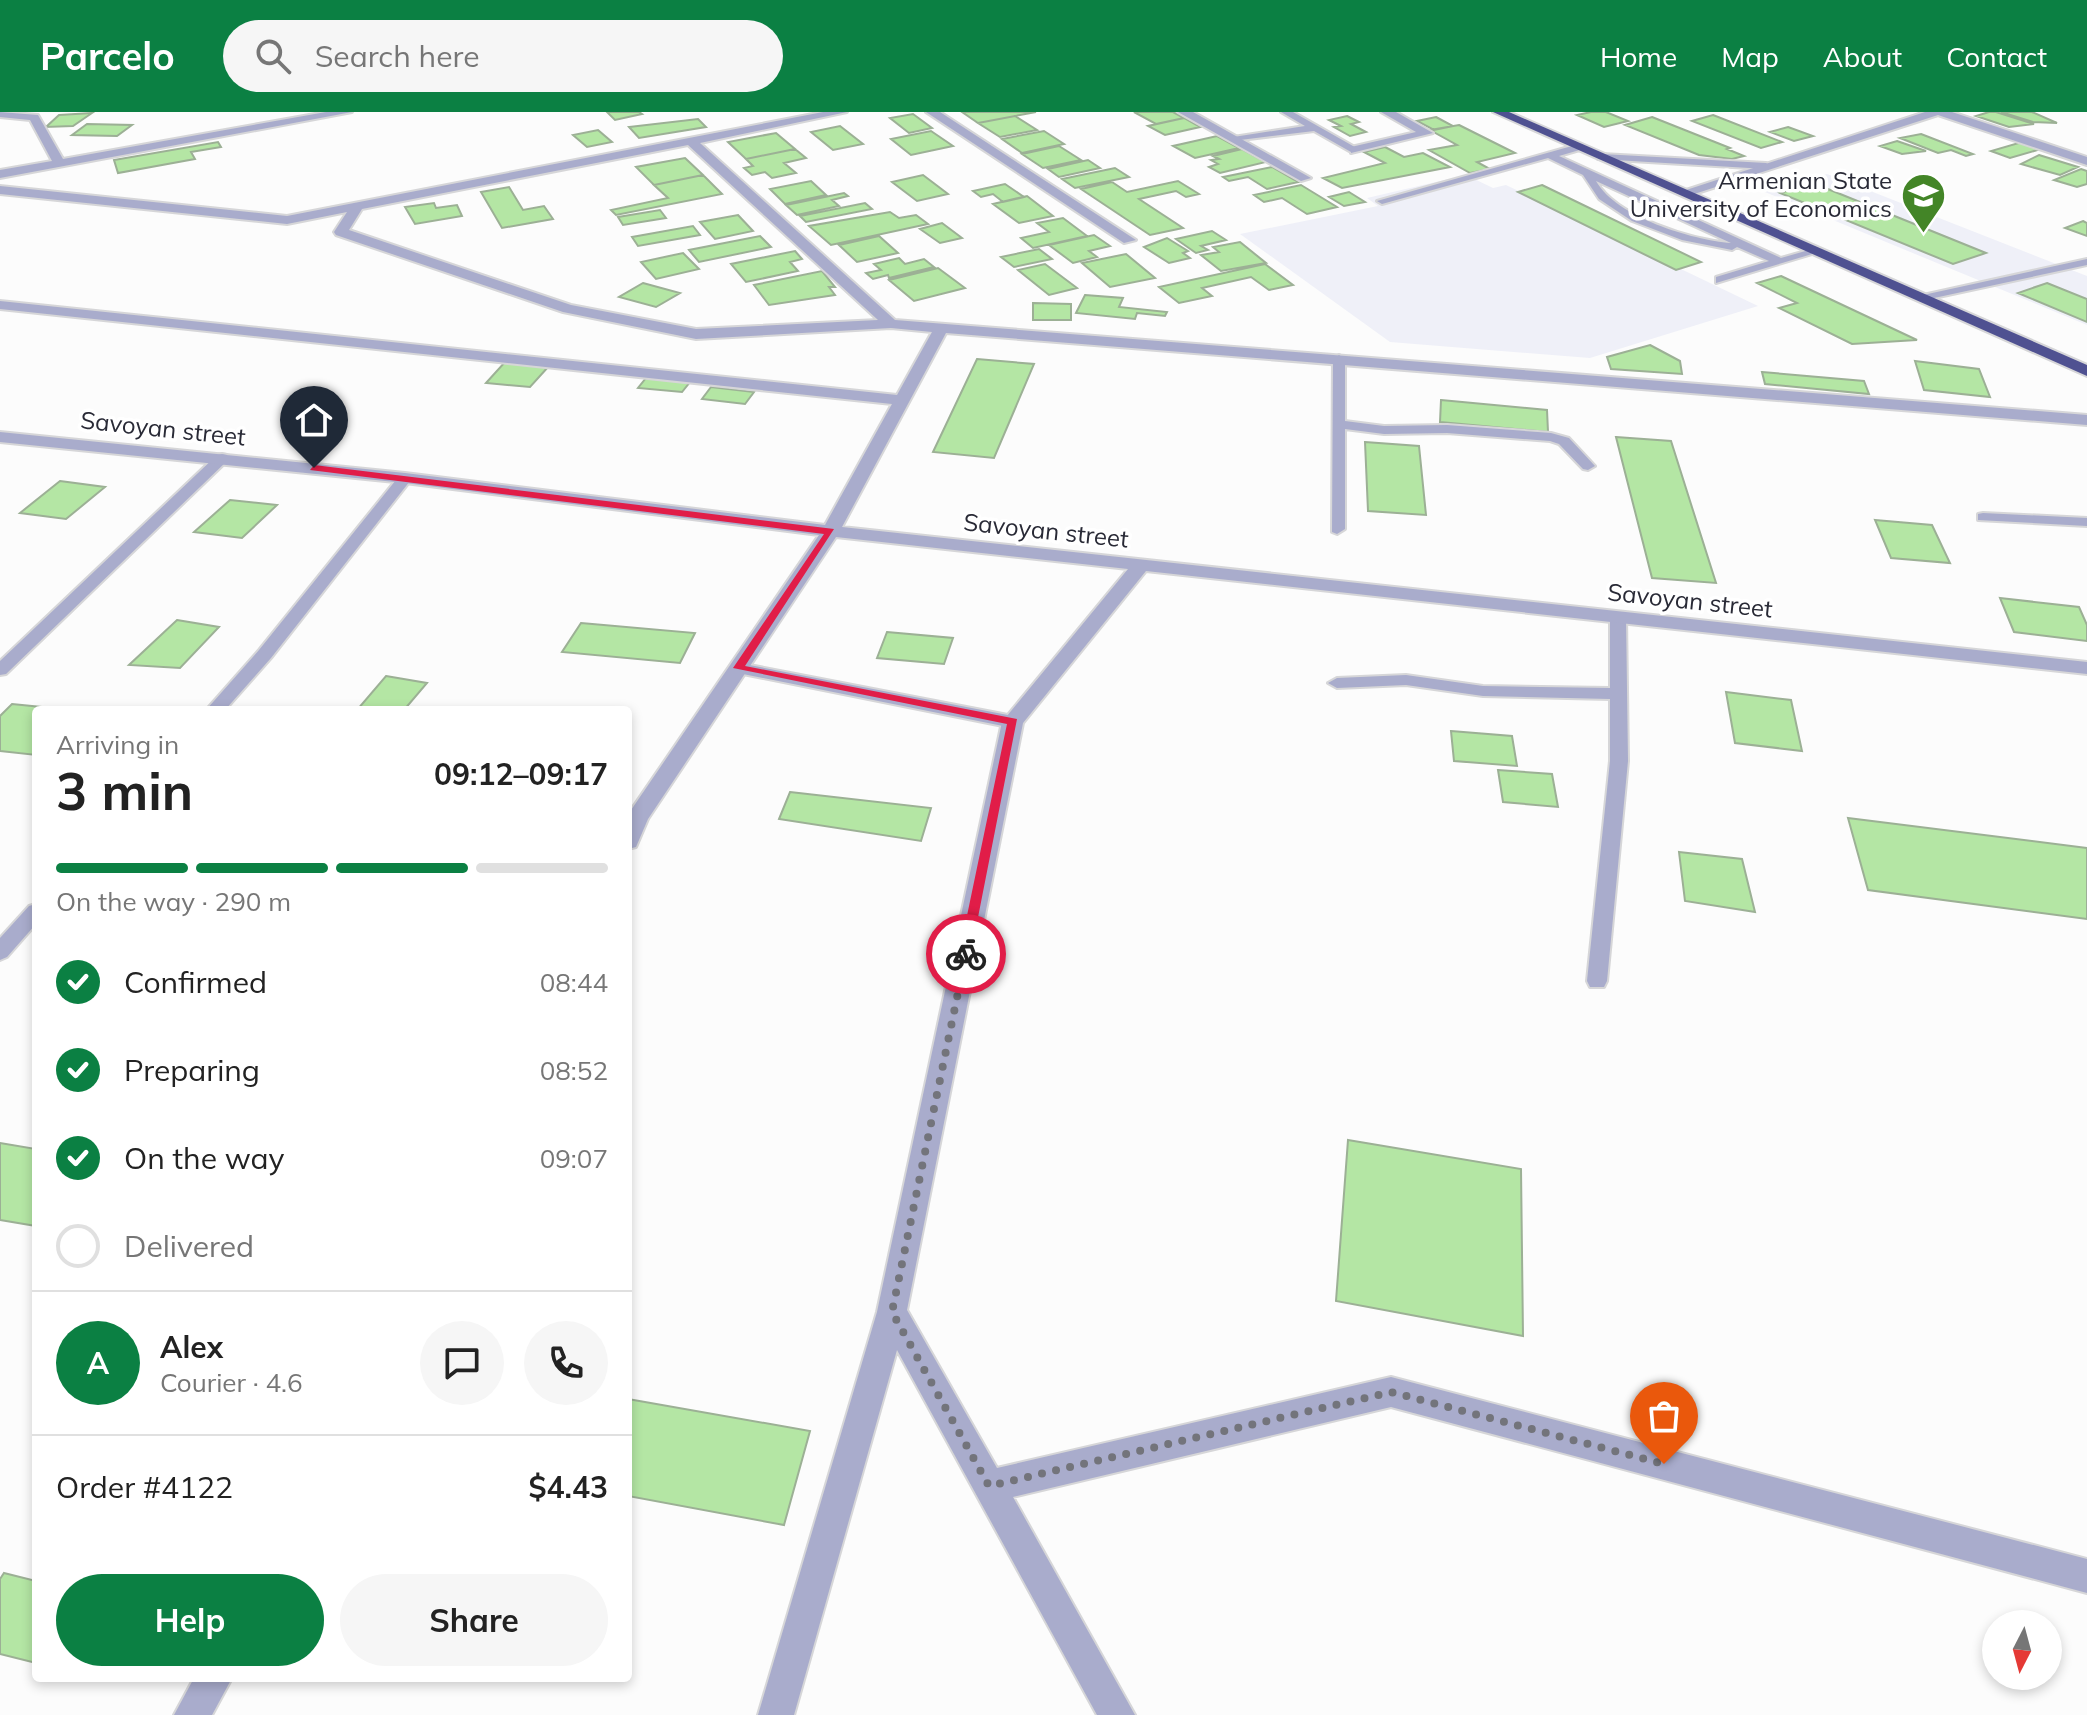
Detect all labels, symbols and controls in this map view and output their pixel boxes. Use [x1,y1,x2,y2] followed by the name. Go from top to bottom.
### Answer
[223,20,783,92] search box
[40,32,175,80] text: Parcelo
[251,34,295,78] icon: search
[315,37,480,75] text: Search here
[1600,39,1677,74] text: Home
[1721,39,1779,74] text: Map
[1823,39,1902,74] text: About
[1946,39,2047,74] text: Contact
[1630,165,1892,223] place label: Armenian State University of Economics
[1899,171,1947,234] school or university icon: Armenian State University of Economics
[280,386,348,468] pin
[292,398,336,442] icon: home
[79,404,247,452] street label: Savoyan street
[962,506,1130,554] street label: Savoyan street
[1606,576,1774,624] street label: Savoyan street
[56,728,179,761] text: Arriving in
[434,755,608,793] text: 09:12–09:17
[56,758,193,823] text: 3 min
[56,885,291,918] text: On the way · 290 m
[926,914,1006,994] courier
[944,932,988,976] icon: bike
[56,960,100,1004] icon: check
[124,963,267,1001] text: Confirmed
[540,966,608,999] text: 08:44
[56,1048,100,1092] icon: check
[124,1051,260,1089] text: Preparing
[540,1054,608,1087] text: 08:52
[56,1136,100,1180] icon: check
[124,1139,284,1177] text: On the way
[540,1142,608,1175] text: 09:07
[124,1227,254,1265] text: Delivered
[420,1321,504,1405] button: chat
[524,1321,608,1405] button: phone
[160,1328,223,1366] text: Alex
[87,1344,109,1382] text: A
[160,1366,303,1399] text: Courier · 4.6
[1630,1382,1698,1464] pin
[1642,1394,1686,1438] icon: bag
[56,1468,233,1506] text: Order #4122
[529,1468,608,1506] text: $4.43
[56,1574,324,1666] button: Help
[340,1574,608,1666] button: Share
[1982,1610,2062,1690] north arrow
[1982,1610,2062,1690] map controls

